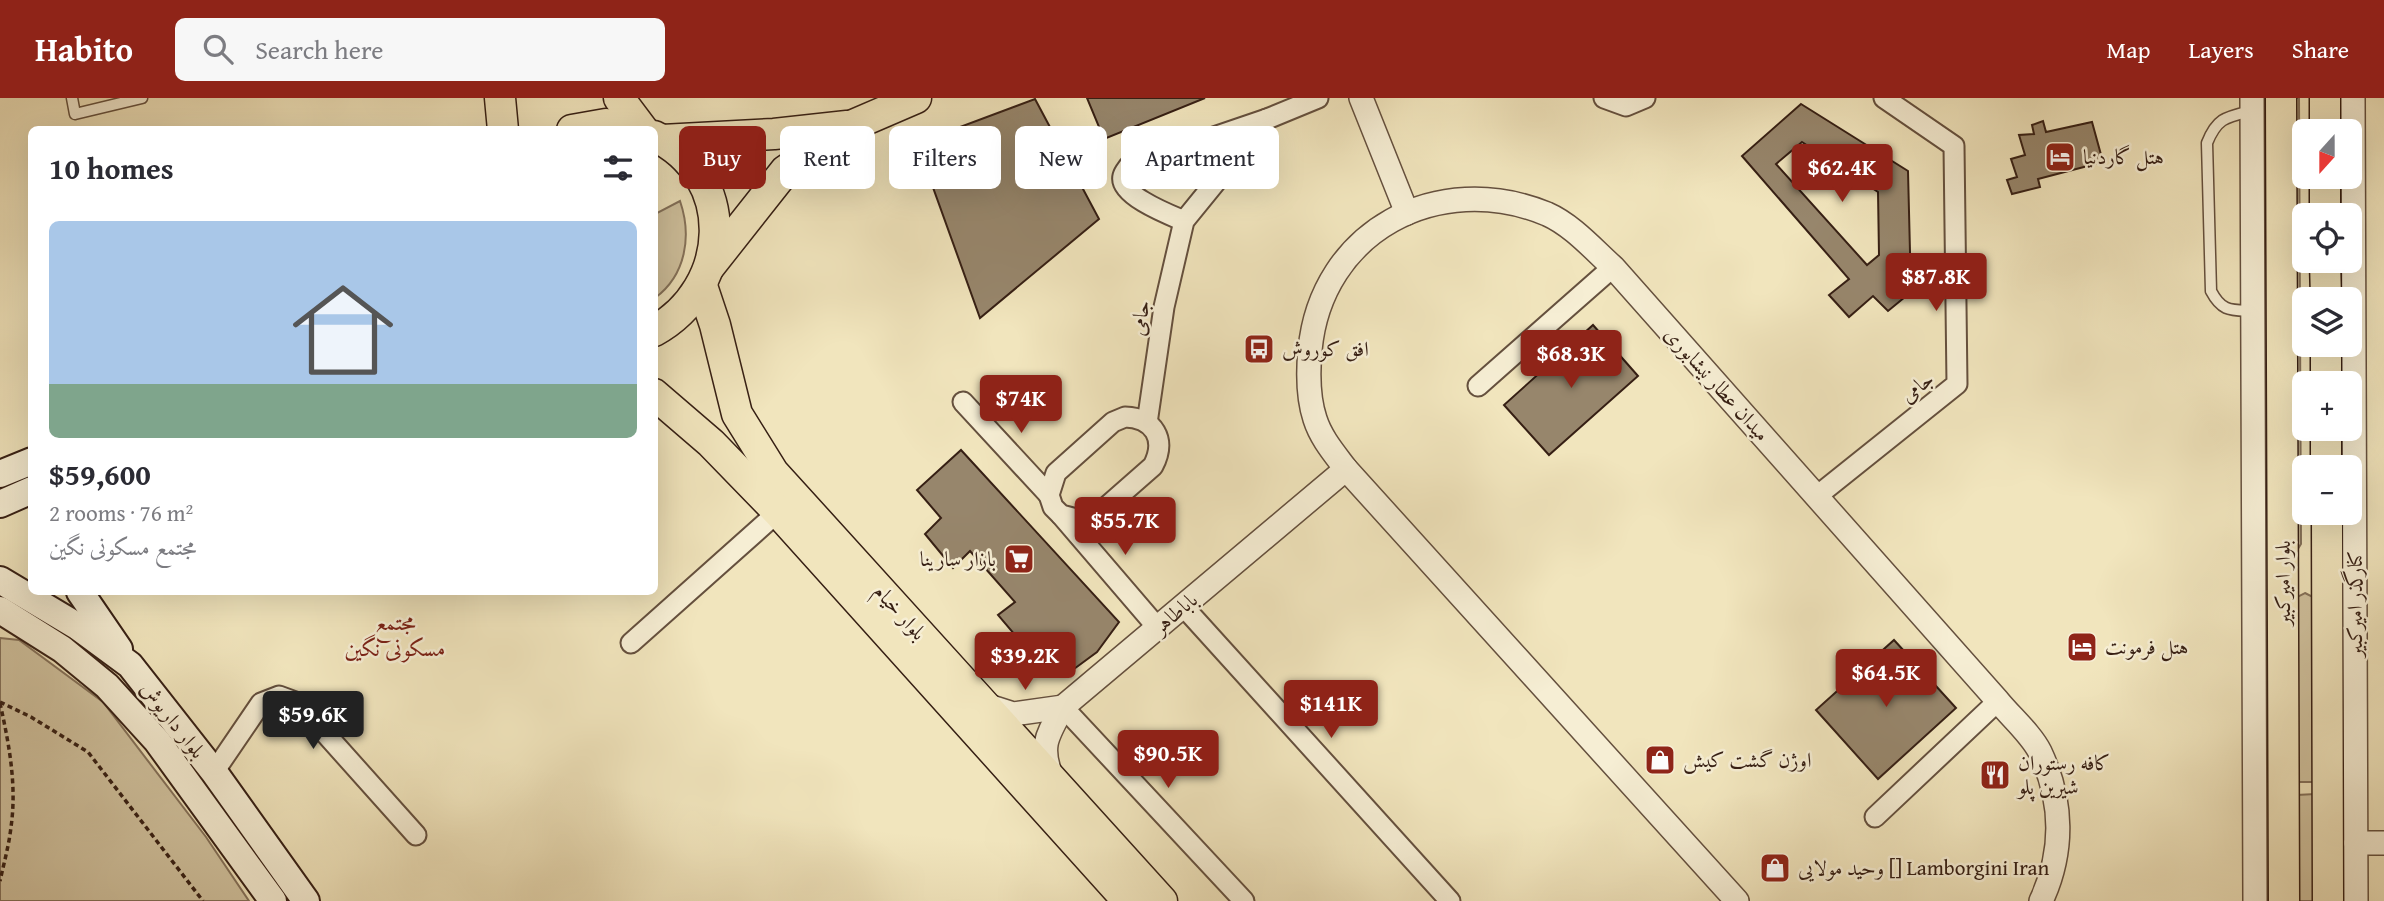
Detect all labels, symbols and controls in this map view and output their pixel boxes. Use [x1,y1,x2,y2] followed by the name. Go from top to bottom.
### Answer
[175,18,665,81] search box
[35,25,133,73] text: Habito
[199,30,237,68] icon: search
[255,30,383,69] text: Search here
[2107,32,2150,67] text: Map
[2188,32,2254,67] text: Layers
[2292,32,2349,67] text: Share
[2292,119,2362,189] north arrow
[2292,119,2362,525] map controls
[679,126,766,189] chip: Buy
[780,126,875,189] chip: Rent
[889,126,1001,189] chip: Filters
[1015,126,1107,189] chip: New
[1121,126,1279,189] chip: Apartment
[2043,140,2077,174] hotel icon: هتل گاردنیا
[2083,141,2164,172] place label: هتل گاردنیا
[1785,144,1899,204] pin: $62.4K
[49,146,174,190] text: 10 homes
[599,149,637,187] icon: filters
[1808,150,1876,183] text: $62.4K
[2292,203,2362,273] button: locate
[1879,254,1993,313] pin: $87.8K
[1902,259,1970,292] text: $87.8K
[280,267,406,393] icon: home
[2292,287,2362,357] button: layers
[1121,298,1158,338] street label: جامی
[1657,319,1777,448] street label: میدان عطار نیشابوری
[1514,330,1628,390] pin: $68.3K
[1242,332,1276,366] bus stop icon: افق کوروش
[1282,333,1369,364] place label: افق کوروش
[1537,336,1605,369] text: $68.3K
[1893,363,1940,410] street label: جامی
[2292,371,2362,441] button: +
[980,376,1062,435] pin: $74K
[996,381,1046,414] text: $74K
[49,452,151,496] text: $59,600
[2292,455,2362,525] button: −
[49,496,193,529] text: 2 rooms · 76 m²
[1068,498,1182,557] pin: $55.7K
[1091,503,1159,536] text: $55.7K
[49,530,196,563] text: مجتمع مسکونی نگین
[2267,540,2298,628] street label: بلوار امیرکبیر
[1002,542,1036,576] supermarket icon: بازار سارینا
[920,543,996,574] place label: بازار سارینا
[2339,551,2370,659] street label: کنارگذر امیرکبیر
[864,576,934,649] street label: بلوار خیام
[1144,584,1204,642] street label: باباطاهر
[345,605,445,664] district label: مجتمع مسکونی نگین
[2065,630,2099,664] hotel icon: هتل فرمونت
[2105,631,2189,662] place label: هتل فرمونت
[968,632,1082,692] pin: $39.2K
[991,638,1059,671] text: $39.2K
[1829,650,1943,709] pin: $64.5K
[1852,655,1920,688] text: $64.5K
[133,674,214,765] street label: بلوار داریوش
[1282,680,1380,740] pin: $141K
[1300,686,1362,719] text: $141K
[256,692,370,751] pin: $59.6K
[279,697,347,730] text: $59.6K
[1111,730,1225,790] pin: $90.5K
[1134,736,1202,769] text: $90.5K
[1643,743,1677,777] shop icon: اوژن گشت كيش
[1683,744,1812,775] place label: اوژن گشت كيش
[2016,747,2111,802] place label: کافه رستوران شیرین پلو
[1978,758,2012,792] restaurant icon: کافه رستوران شیرین پلو
[1758,851,1792,885] shop icon: وحید مولایی [] Lamborgini Iran
[1798,852,2050,883] place label: وحید مولایی [] Lamborgini Iran

